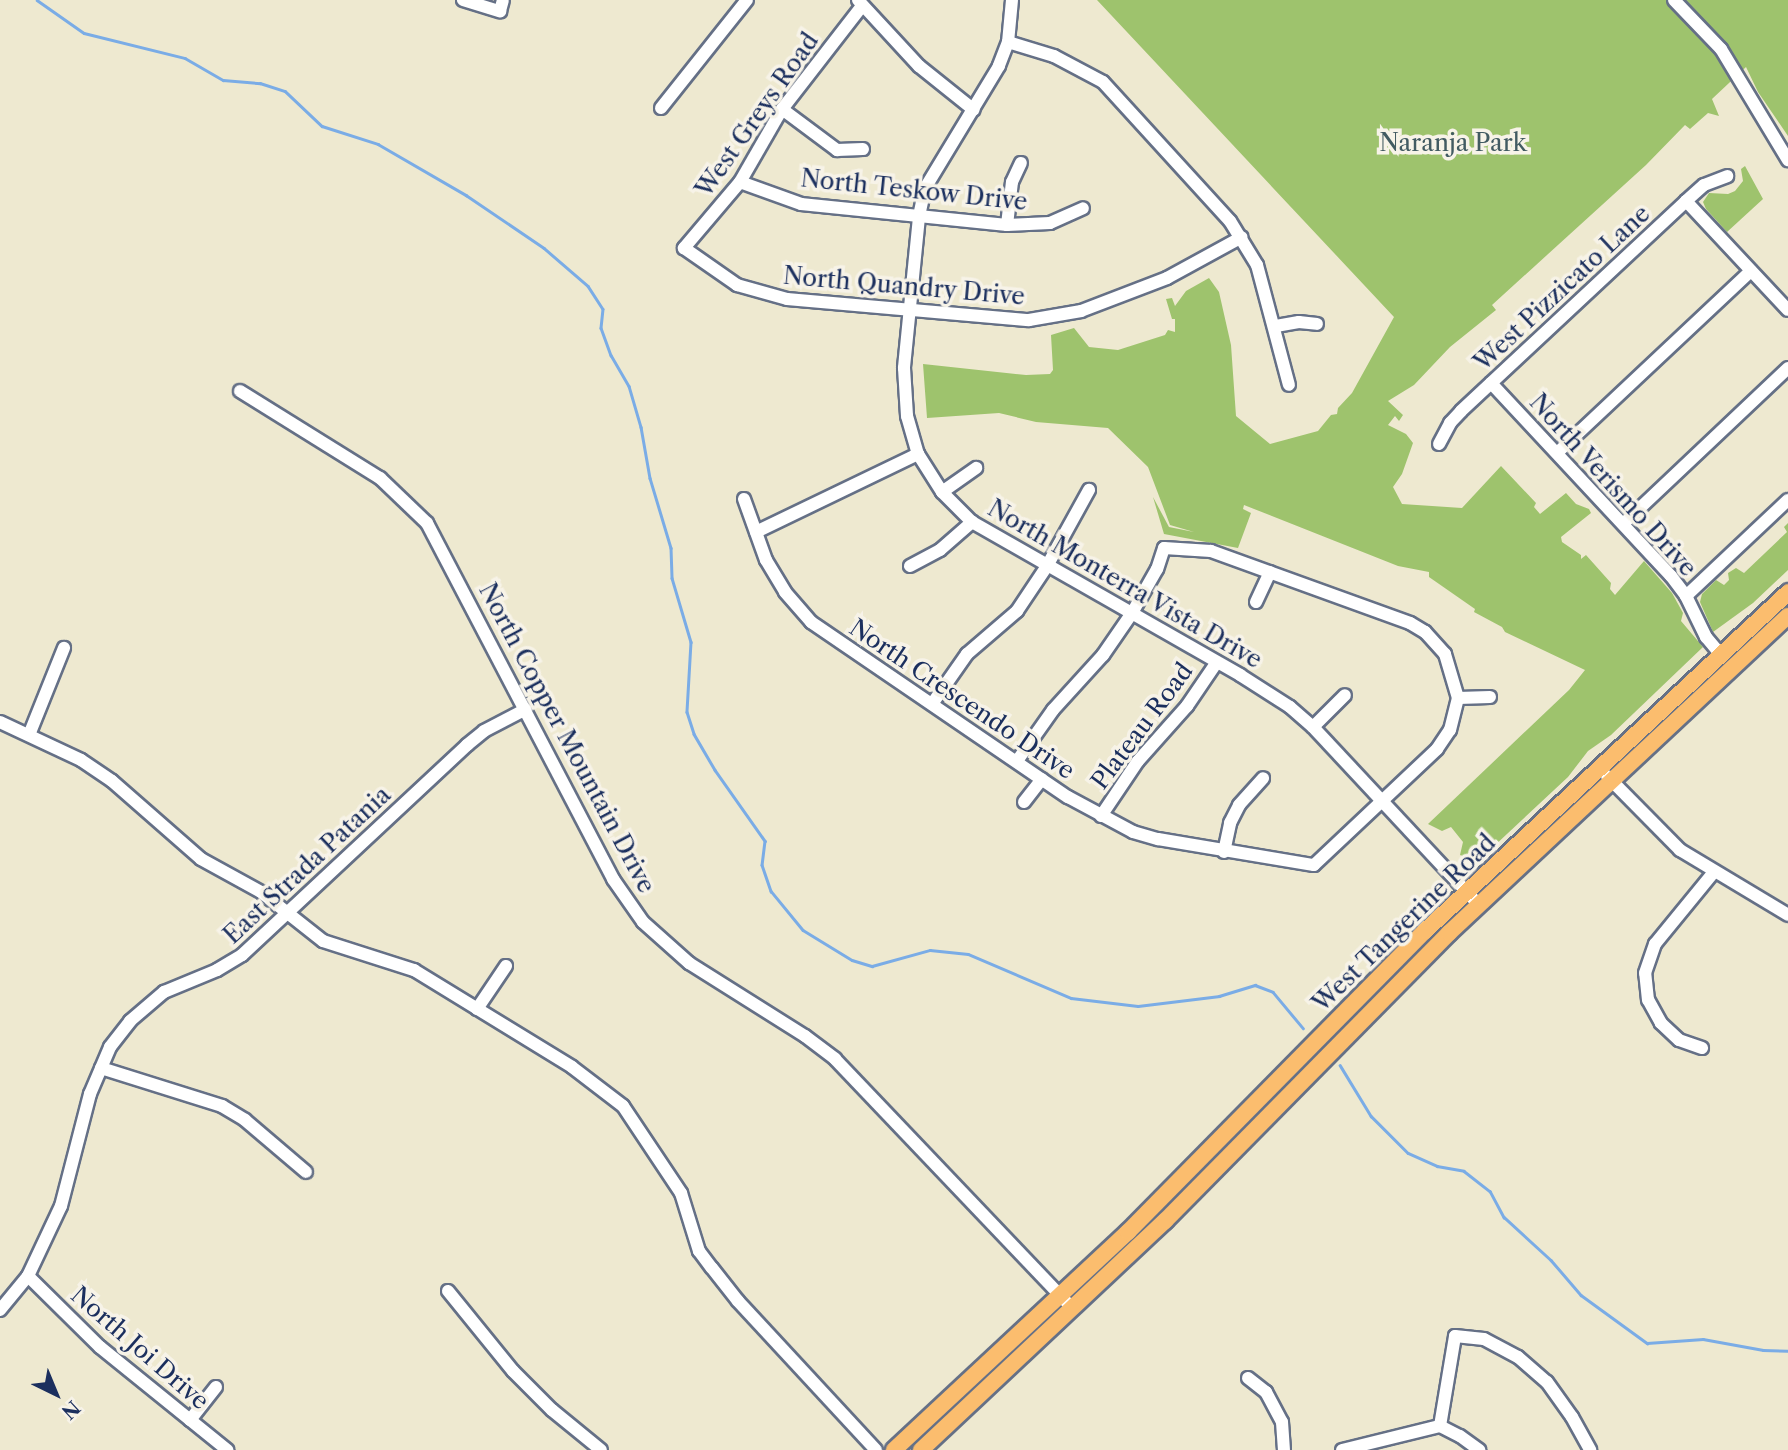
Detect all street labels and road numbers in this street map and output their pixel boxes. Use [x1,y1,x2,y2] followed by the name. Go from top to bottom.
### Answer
[690,27,824,203] street label: West Greys Road
[799,164,1029,216] street label: North Teskow Drive
[1468,199,1656,377] street label: West Pizzicato Lane
[782,261,1026,311] street label: North Quandry Drive
[1523,388,1703,582] street label: North Verismo Drive
[982,493,1268,675] street label: North Monterra Vista Drive
[473,578,661,898] street label: North Copper Mountain Drive
[844,613,1080,785] street label: North Crescendo Drive
[1085,657,1199,795] street label: Plateau Road
[218,780,396,950] street label: East Strada Patania
[1306,828,1502,1018] street label: West Tangerine Road
[65,1280,215,1416] street label: North Joi Drive

